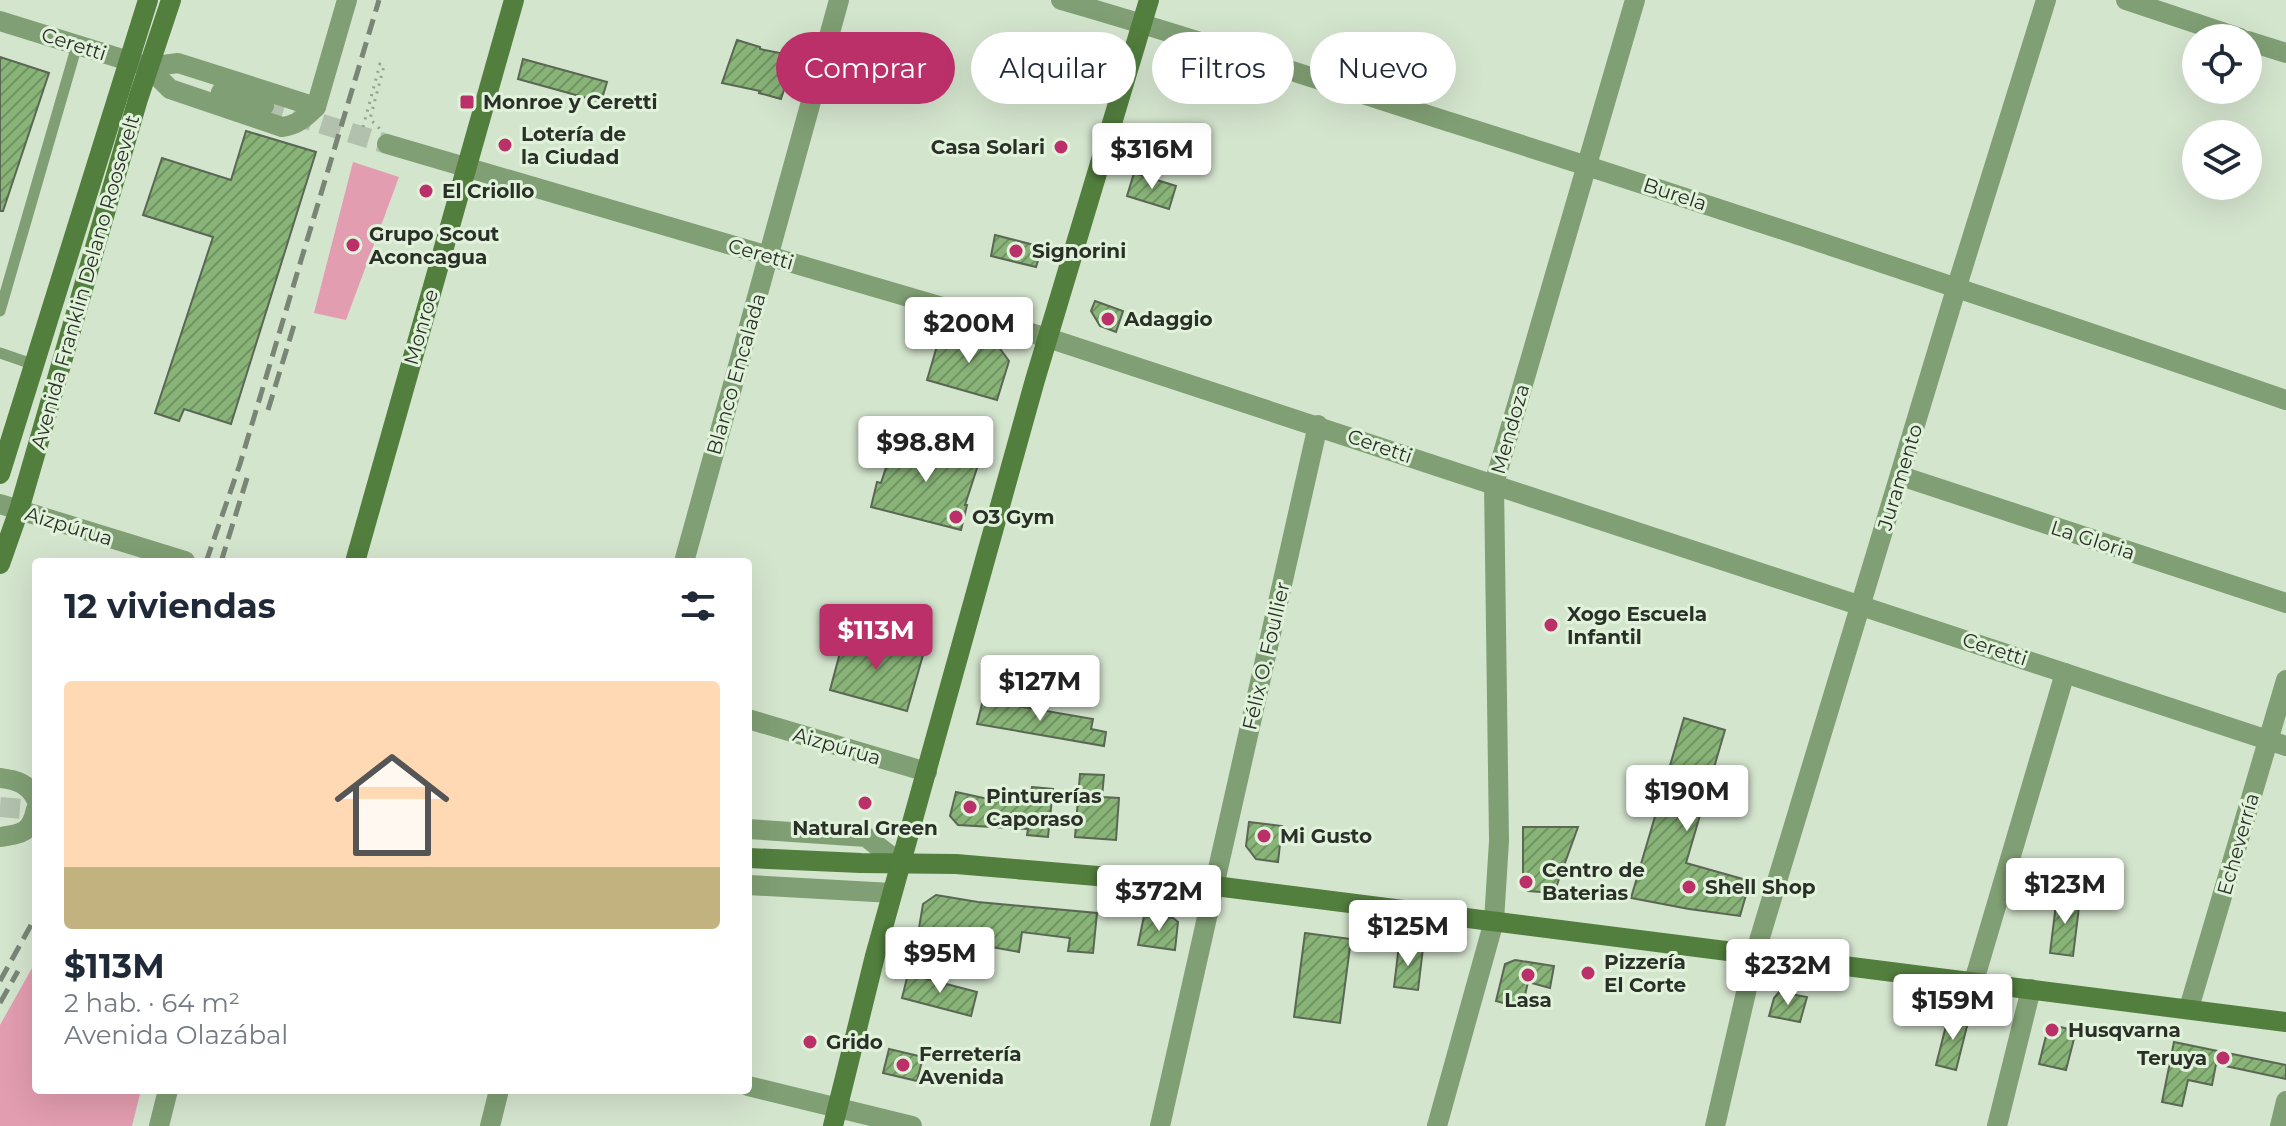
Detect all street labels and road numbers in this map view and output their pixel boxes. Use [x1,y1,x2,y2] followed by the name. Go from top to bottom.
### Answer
[38,22,110,66] street label: Ceretti
[26,112,144,452] street label: Avenida Franklin Delano Roosevelt
[1640,172,1710,216] street label: Burela
[725,233,797,275] street label: Ceretti
[399,286,443,368] street label: Monroe
[701,290,771,458] street label: Blanco Encalada
[1486,381,1534,477] street label: Mendoza
[1872,421,1927,534] street label: Juramento
[1344,424,1416,468] street label: Ceretti
[22,501,116,551] street label: Aizpúrua
[2048,515,2138,565] street label: La Gloria
[1237,580,1295,732] street label: Félix O. Foullier
[1959,627,2031,671] street label: Ceretti
[790,722,884,770] street label: Aizpúrua
[2212,790,2264,898] street label: Echeverría

